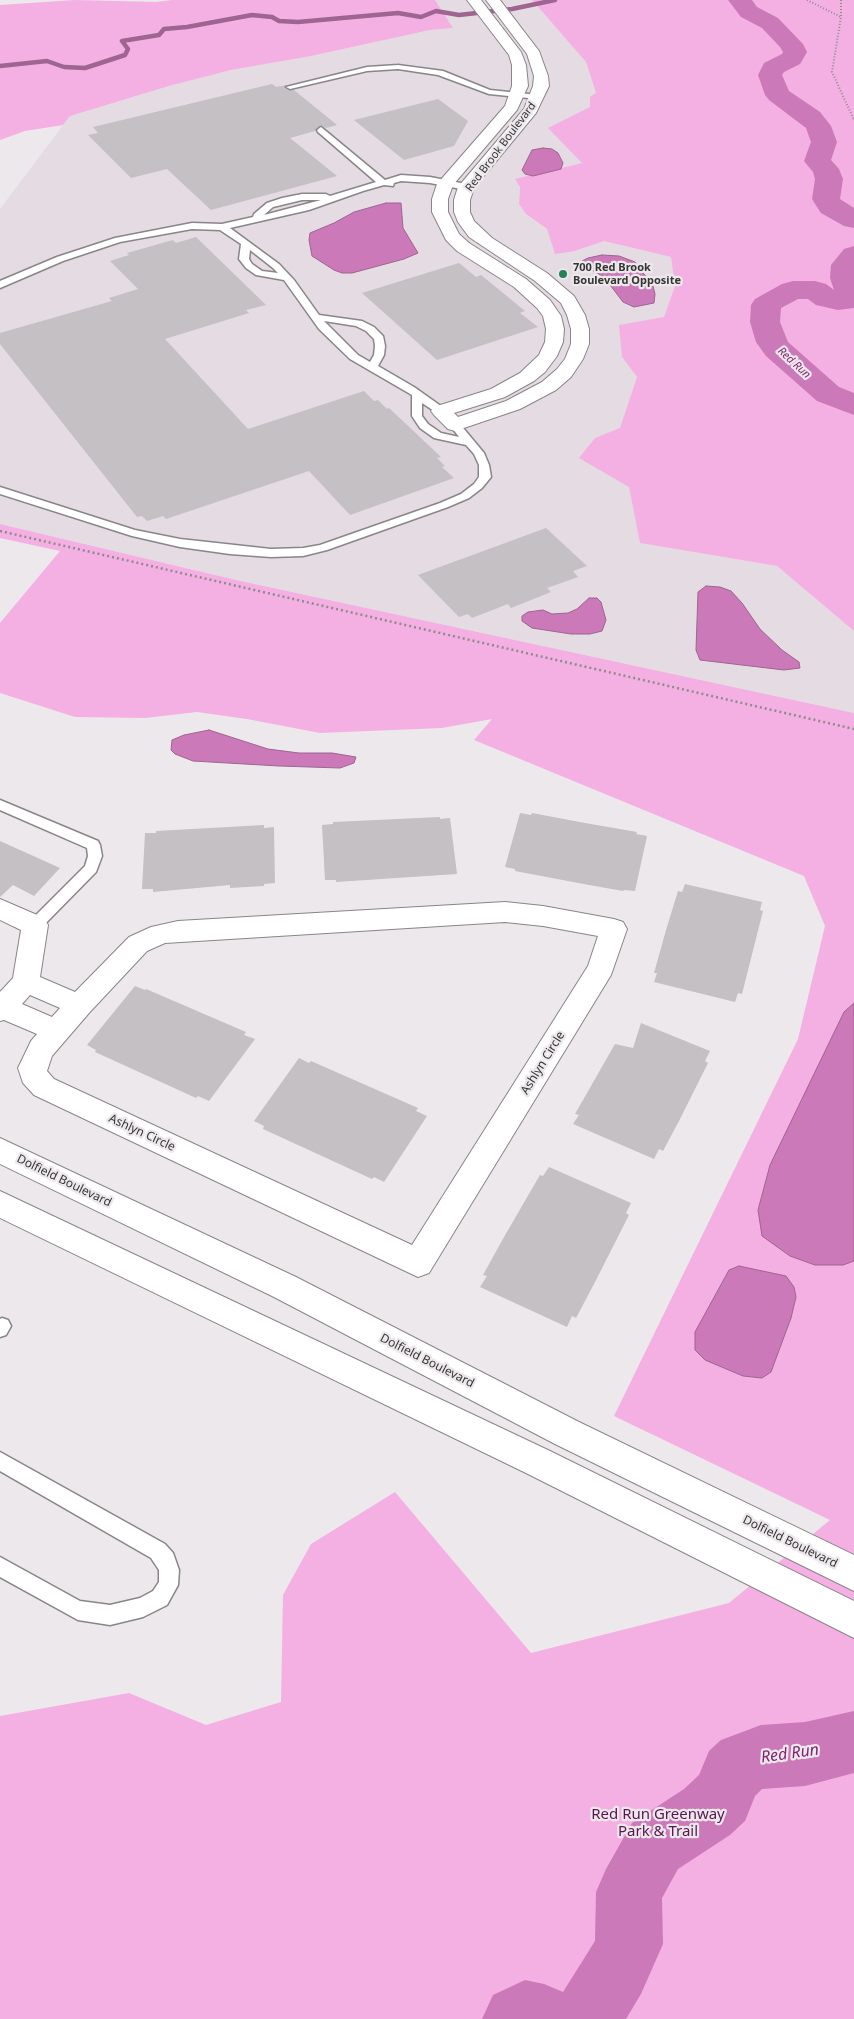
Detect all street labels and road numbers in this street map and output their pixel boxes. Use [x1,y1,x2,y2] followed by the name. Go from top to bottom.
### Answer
[463,100,539,194] street label: Red Brook Boulevard
[518,1029,568,1097] street label: Ashlyn Circle
[107,1111,177,1155] street label: Ashlyn Circle
[14,1152,114,1210] street label: Dolfield Boulevard
[378,1331,476,1391] street label: Dolfield Boulevard
[740,1513,840,1571] street label: Dolfield Boulevard

